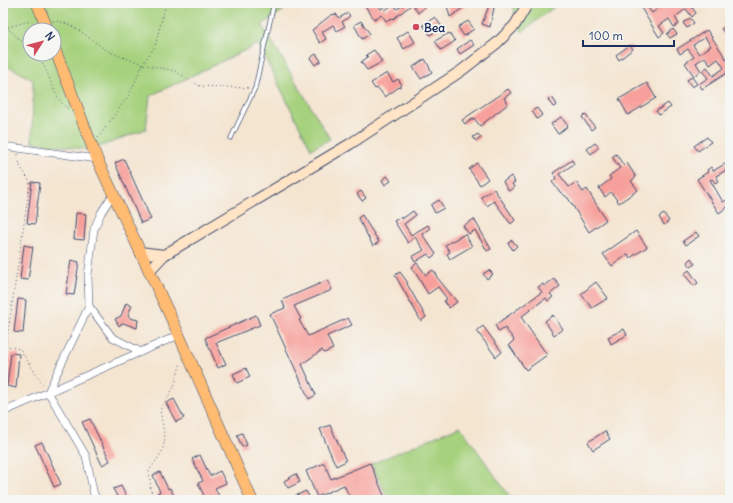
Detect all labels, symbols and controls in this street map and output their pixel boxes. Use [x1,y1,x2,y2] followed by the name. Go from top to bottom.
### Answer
[424,20,445,35] place label: Bea
[22,22,62,62] north arrow
[411,22,421,32] marker: Bea
[583,22,674,48] scale bar
[589,28,623,43] text: 100 m
[42,29,58,43] text: N

